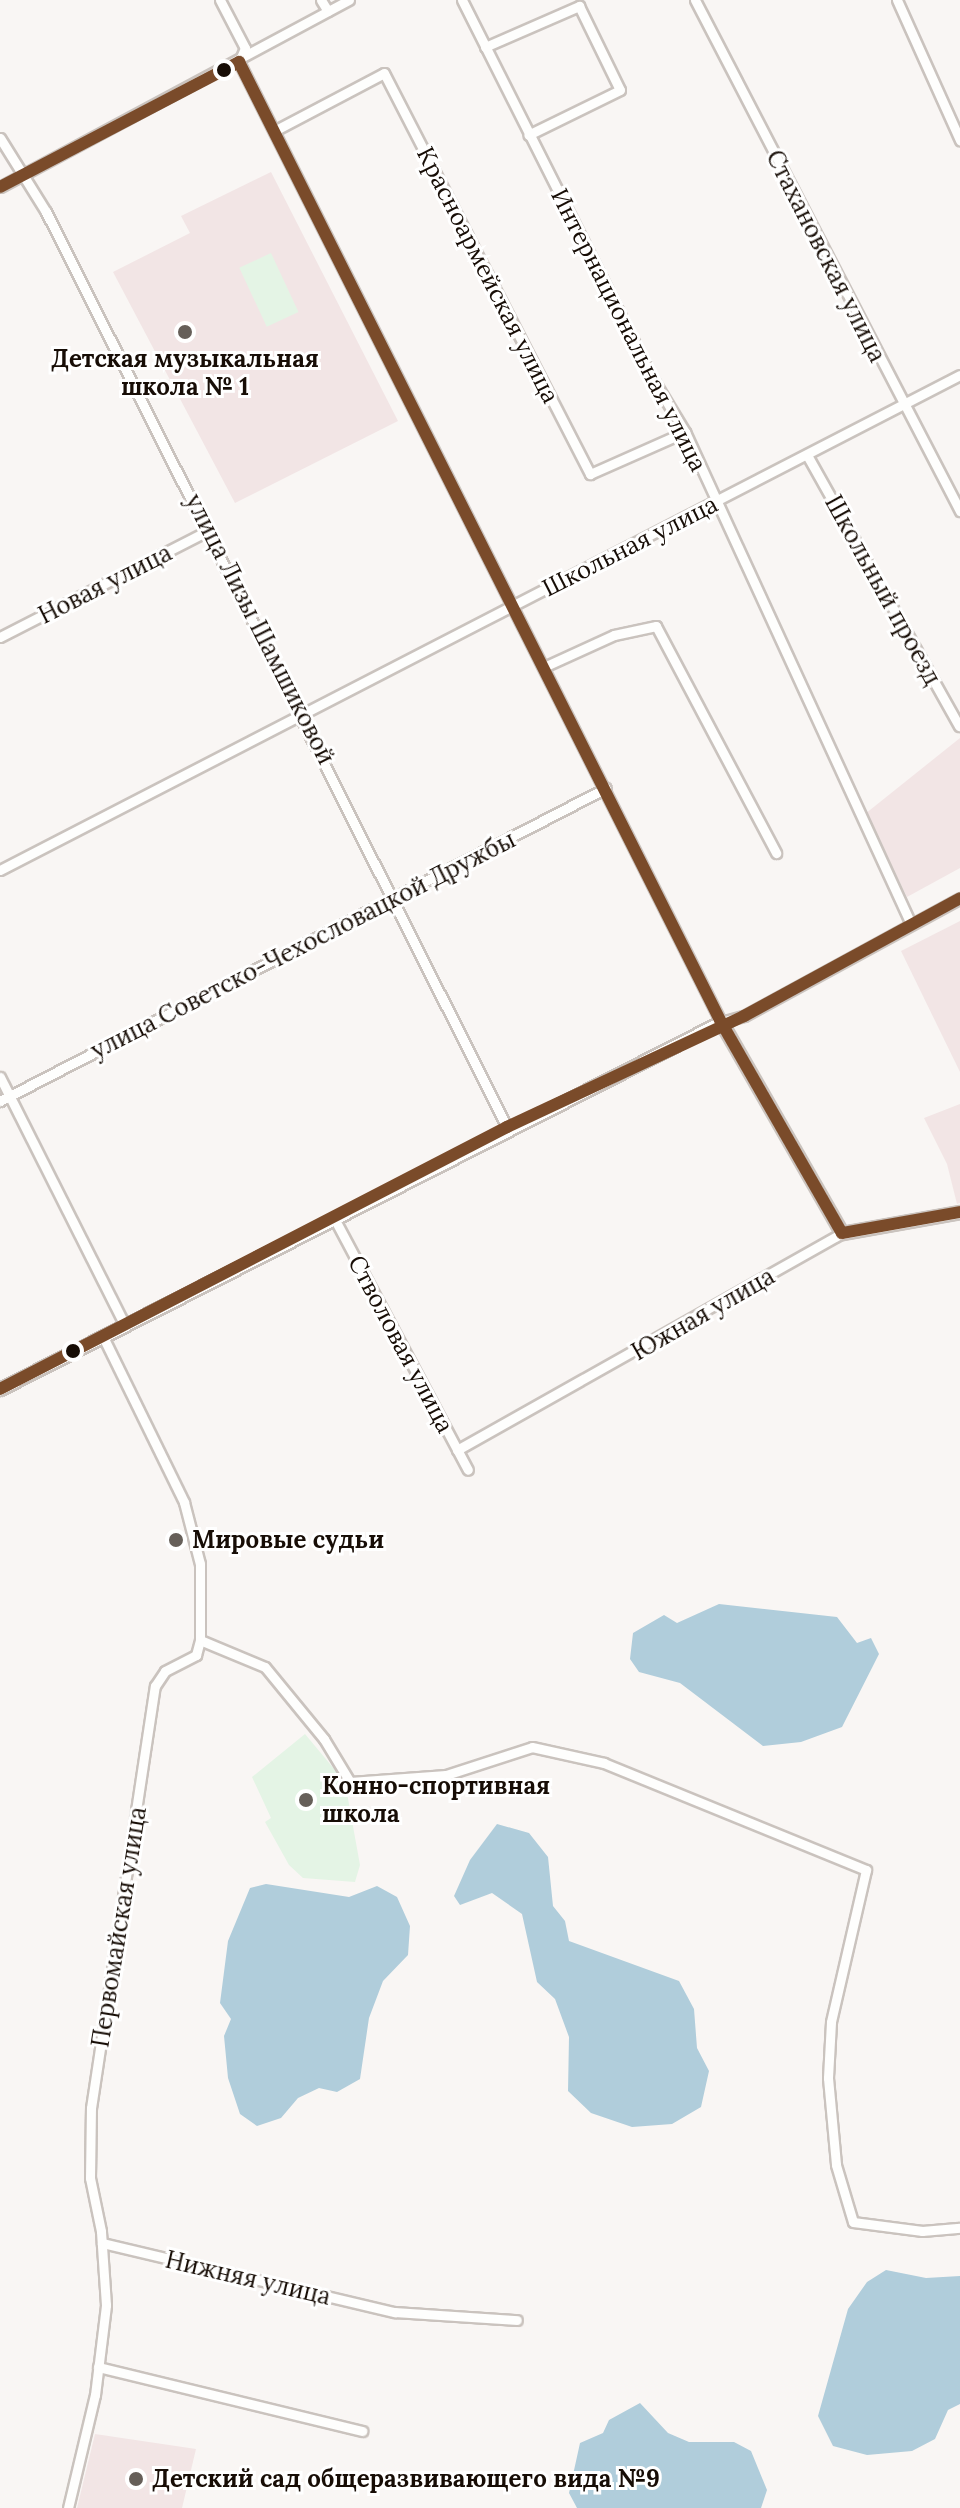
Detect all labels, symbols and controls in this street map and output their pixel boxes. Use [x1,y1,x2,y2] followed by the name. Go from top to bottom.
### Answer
[216,62,232,78] unlabelled marker
[411,142,565,408] street label: Красноармейская улица
[760,145,892,367] street label: Стахановская улица
[545,184,713,476] street label: Интернациональная улица
[176,323,194,341] marker: Детская музыкальная школа № 1
[51,345,319,401] place label: Детская музыкальная школа № 1
[179,489,341,769] street label: улица Лизы Шамшиковой
[538,489,722,603] street label: Школьная улица
[819,490,947,690] street label: Школьный проезд
[34,538,176,630] street label: Новая улица
[86,825,520,1065] street label: улица Советско-Чехословацкой Дружбы
[342,1250,460,1438] street label: Стволовая улица
[626,1262,780,1366] street label: Южная улица
[65,1343,81,1359] unlabelled marker
[192,1526,384,1554] place label: Мировые судьи
[167,1531,185,1549] marker: Мировые судьи
[322,1772,550,1828] place label: Конно-спортивная школа
[297,1791,315,1809] marker: Конно-спортивная школа
[86,1805,152,2049] street label: Первомайская улица
[163,2245,333,2311] street label: Нижняя улица
[152,2465,660,2493] place label: Детский сад общеразвивающего вида №9
[127,2470,145,2488] marker: Детский сад общеразвивающего вида №9

